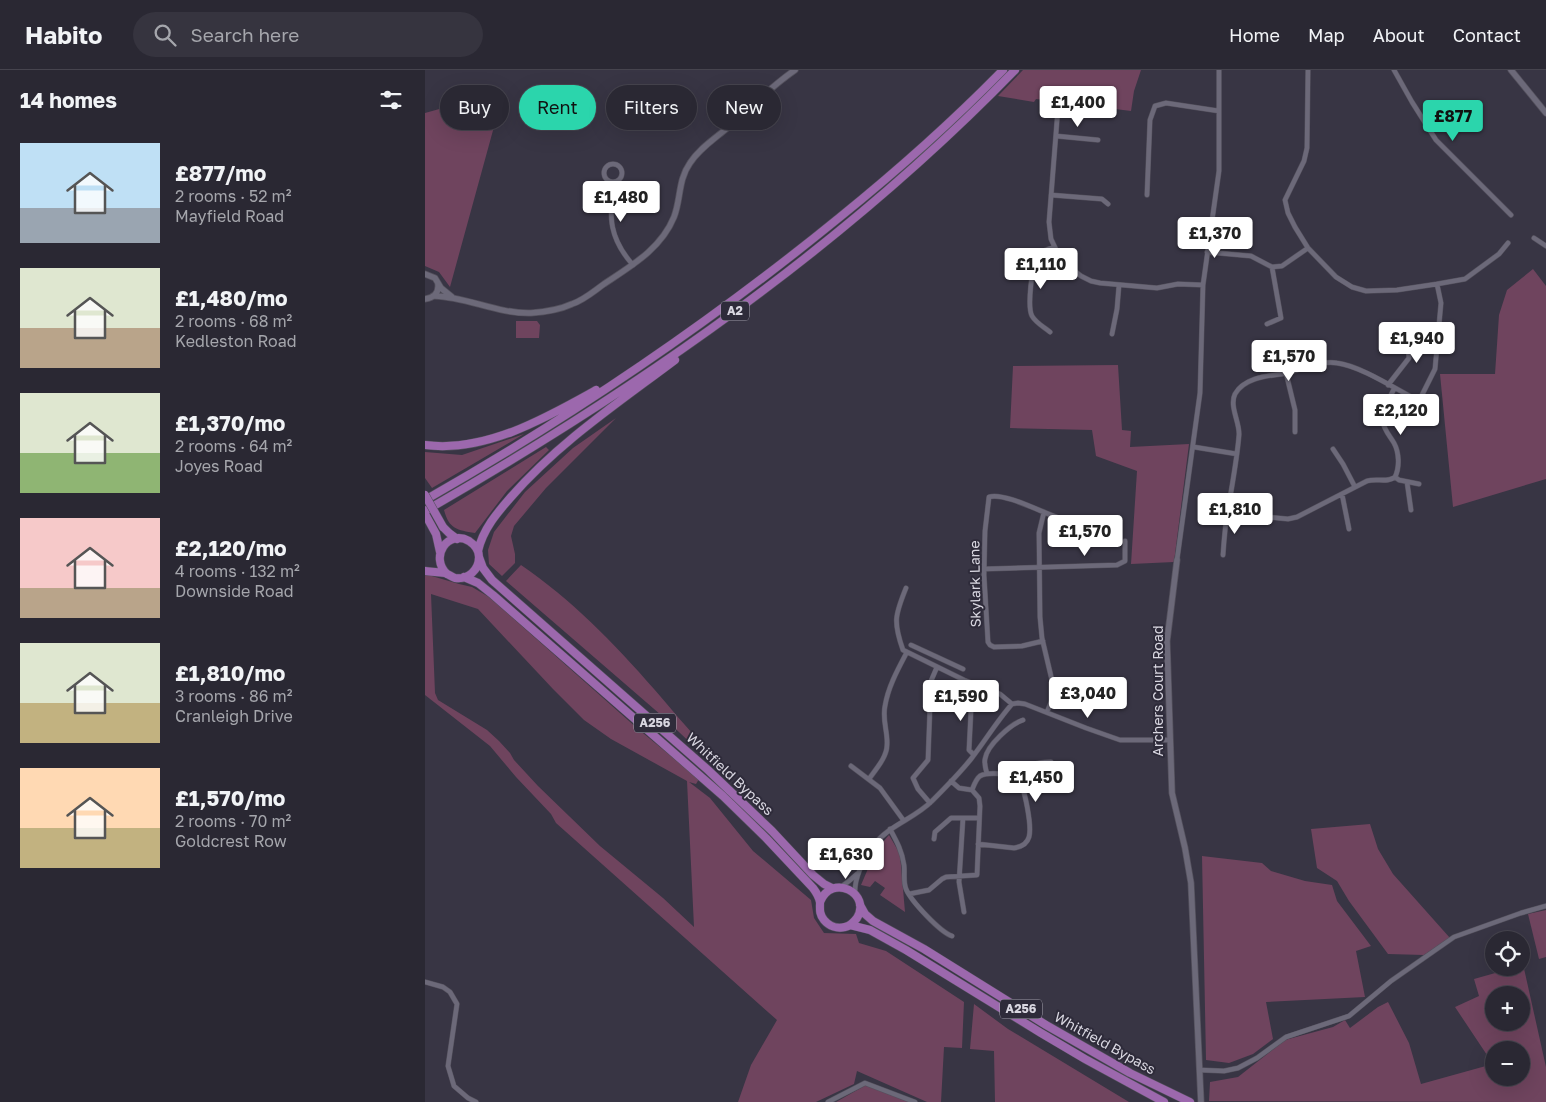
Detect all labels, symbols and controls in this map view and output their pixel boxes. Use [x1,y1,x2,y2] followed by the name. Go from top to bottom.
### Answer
[133,12,483,57] search box
[25,20,103,49] text: Habito
[151,21,179,49] icon: search
[191,23,299,46] text: Search here
[1229,24,1280,46] text: Home
[1308,24,1345,46] text: Map
[1373,24,1425,46] text: About
[1453,24,1521,46] text: Contact
[440,85,509,130] chip: Buy
[519,85,596,130] chip: Rent
[606,85,697,130] chip: Filters
[707,85,781,130] chip: New
[1037,85,1119,128] pin: £1,400
[377,86,405,114] icon: filters
[20,87,117,113] text: 14 homes
[1051,92,1105,112] text: £1,400
[1423,100,1483,142] pin: £877
[1434,106,1472,126] text: £877
[175,160,266,186] text: £877/mo
[60,163,120,223] icon: home
[580,180,662,223] pin: £1,480
[175,186,291,206] text: 2 rooms · 52 m²
[594,187,648,207] text: £1,480
[175,206,284,226] text: Mayfield Road
[1174,216,1256,259] pin: £1,370
[1189,223,1241,243] text: £1,370
[1000,248,1082,290] pin: £1,110
[1016,254,1066,274] text: £1,110
[175,285,288,311] text: £1,480/mo
[60,288,120,348] icon: home
[721,302,749,320] road number: A2
[175,311,292,331] text: 2 rooms · 68 m²
[1376,322,1458,364] pin: £1,940
[1390,328,1444,348] text: £1,940
[175,331,297,351] text: Kedleston Road
[1248,340,1330,382] pin: £1,570
[1263,346,1315,366] text: £1,570
[1360,394,1442,436] pin: £2,120
[1374,400,1428,420] text: £2,120
[175,410,285,436] text: £1,370/mo
[60,413,120,473] icon: home
[175,436,292,456] text: 2 rooms · 64 m²
[175,456,263,476] text: Joyes Road
[1194,492,1276,535] pin: £1,810
[1209,499,1261,519] text: £1,810
[1044,514,1126,557] pin: £1,570
[1059,521,1111,541] text: £1,570
[175,535,287,561] text: £2,120/mo
[60,538,120,598] icon: home
[965,540,984,628] street label: Skylark Lane
[175,561,300,581] text: 4 rooms · 132 m²
[175,581,294,601] text: Downside Road
[1149,626,1166,756] street label: Archers Court Road
[175,660,285,686] text: £1,810/mo
[60,663,120,723] icon: home
[1047,676,1129,719] pin: £3,040
[920,680,1002,722] pin: £1,590
[1060,683,1116,703] text: £3,040
[175,686,292,706] text: 3 rooms · 86 m²
[934,686,988,706] text: £1,590
[175,706,293,726] text: Cranleigh Drive
[634,714,676,732] road number: A256
[683,729,778,818] street label: Whitfield Bypass
[995,760,1077,803] pin: £1,450
[1009,767,1063,787] text: £1,450
[175,785,285,811] text: £1,570/mo
[60,788,120,848] icon: home
[175,811,291,831] text: 2 rooms · 70 m²
[175,831,287,851] text: Goldcrest Row
[805,838,887,880] pin: £1,630
[819,844,873,864] text: £1,630
[1485,931,1530,1086] map controls
[1485,931,1530,976] button: locate
[1485,986,1530,1031] button: +
[1000,1000,1042,1019] road number: A256
[1052,1008,1159,1077] street label: Whitfield Bypass
[1485,1041,1530,1086] button: −

